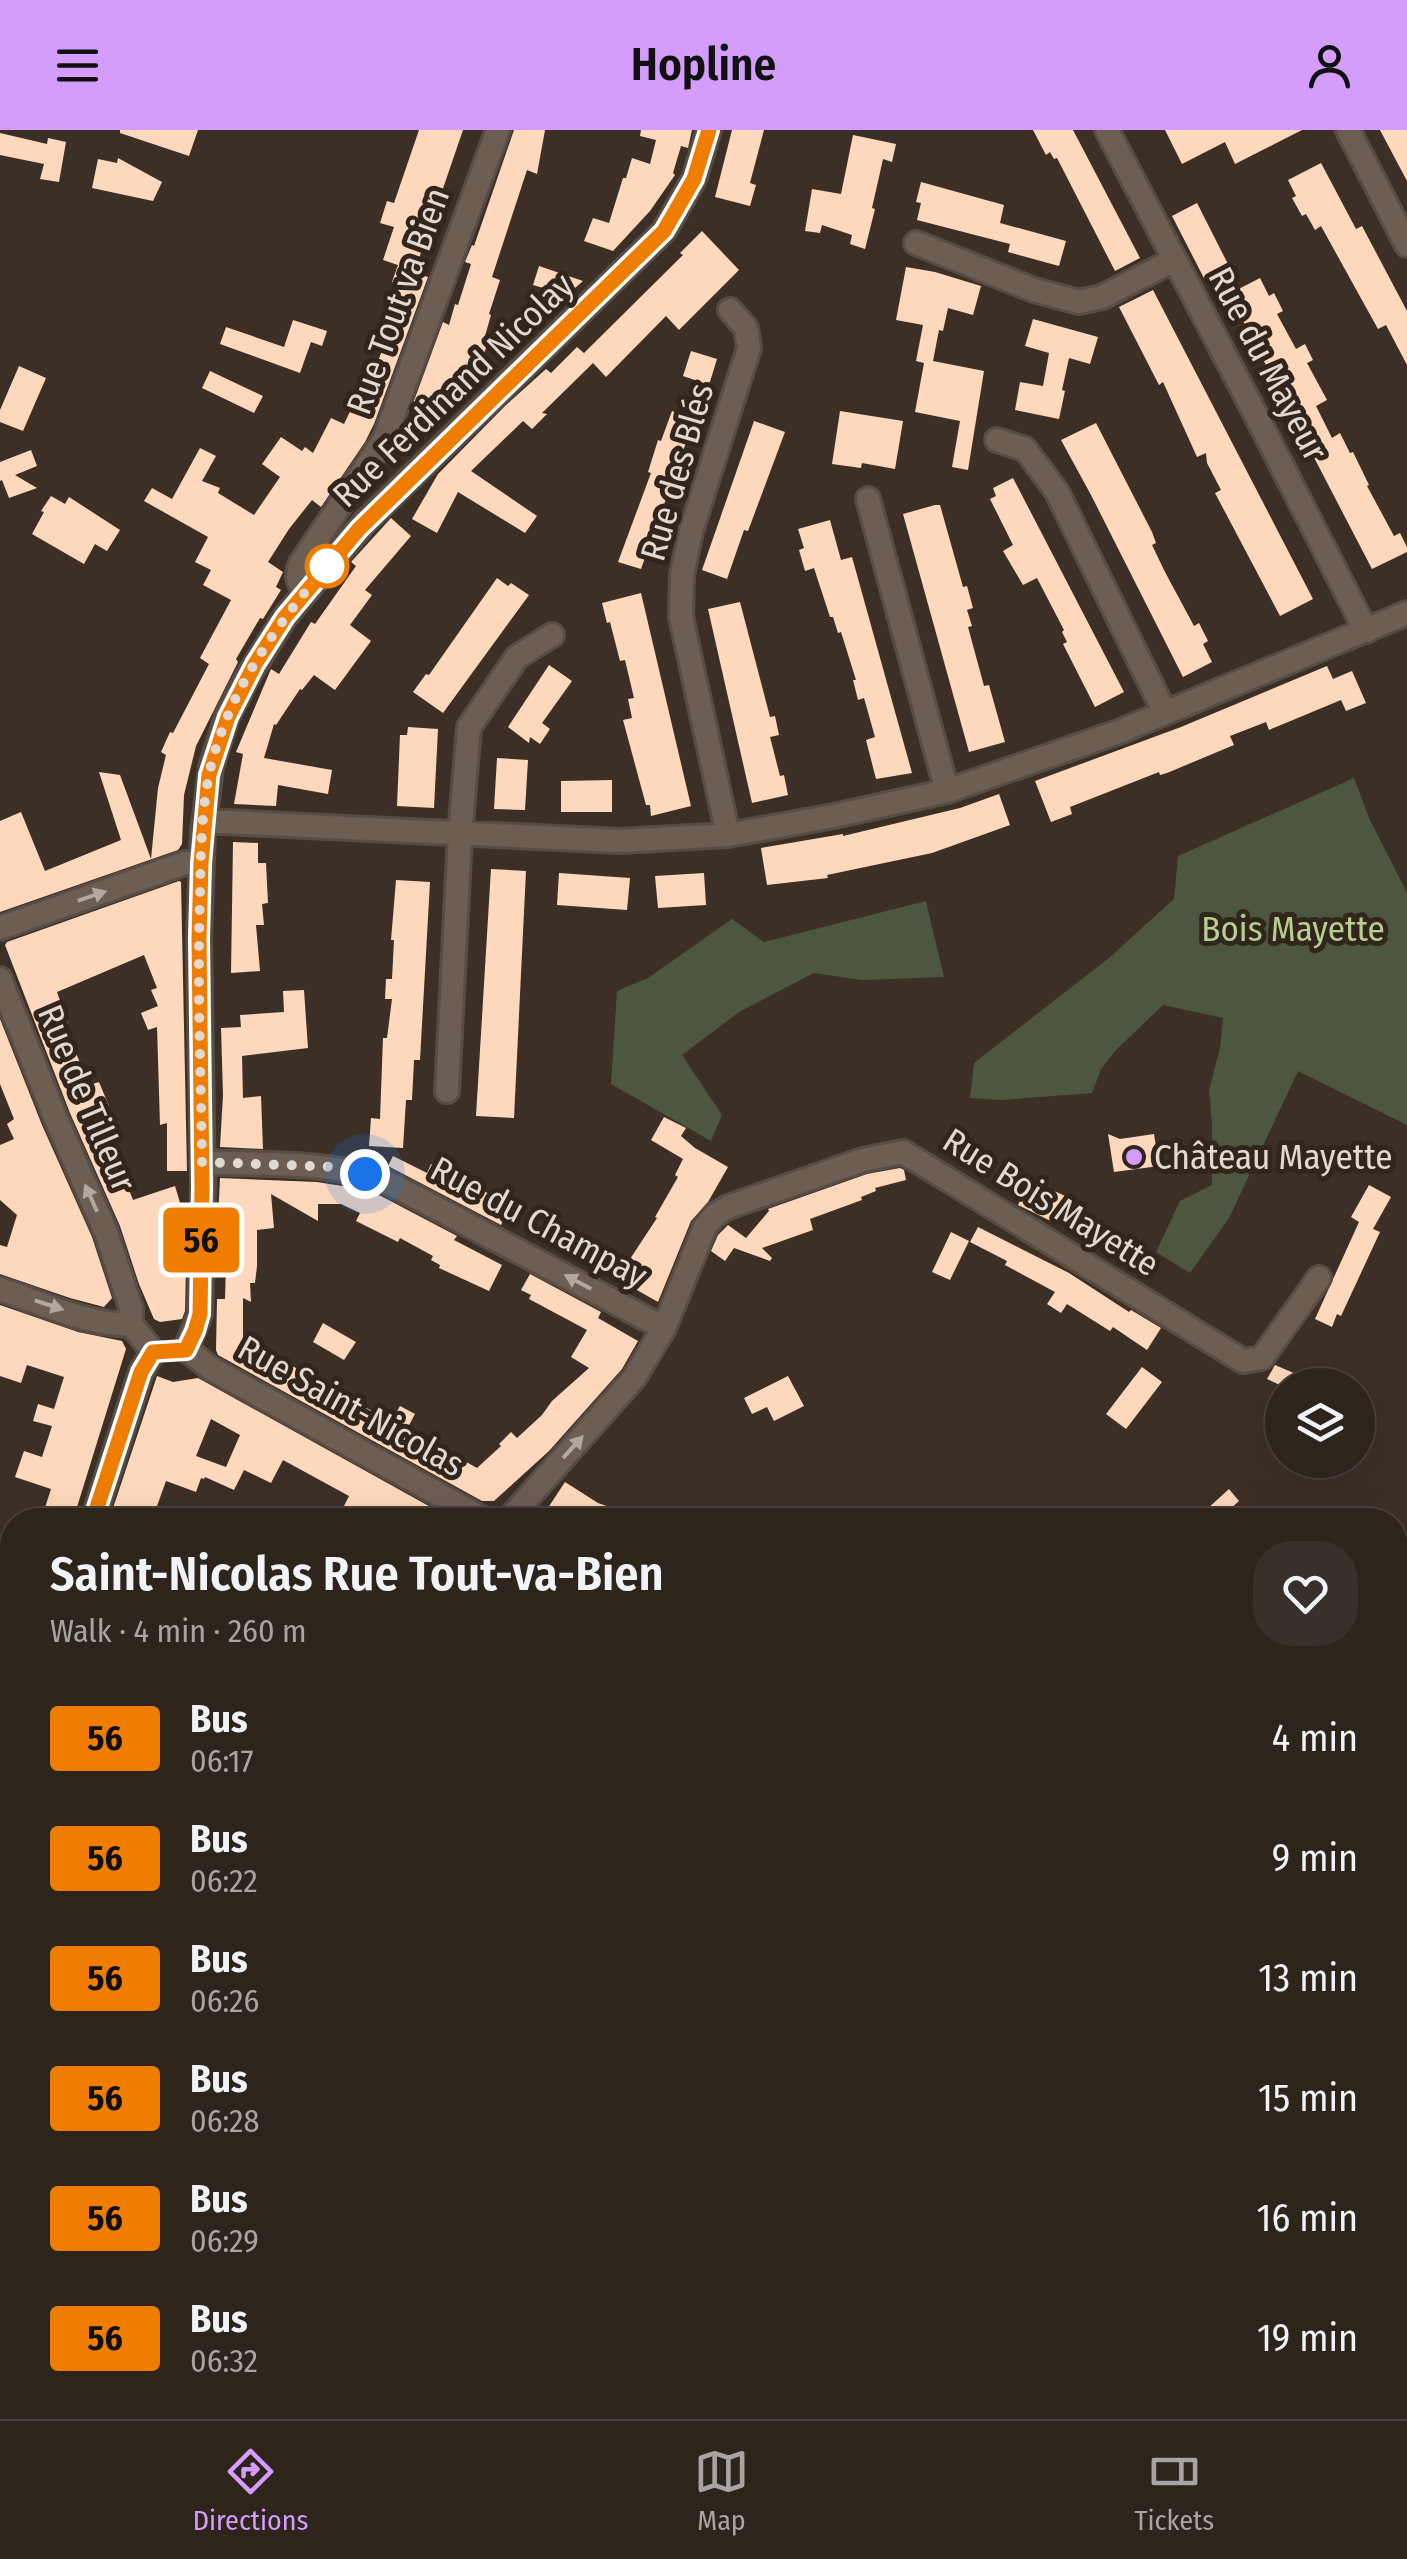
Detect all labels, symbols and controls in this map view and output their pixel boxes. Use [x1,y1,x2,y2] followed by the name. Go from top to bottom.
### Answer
[50,38,105,93] icon: menu
[631,38,776,92] text: Hopline
[1302,38,1357,93] icon: person
[338,182,458,420] street label: Rue Tout va Bien
[1199,260,1337,468] street label: Rue du Mayeur
[324,264,582,516] street label: Rue Ferdinand Nicolay
[632,378,722,566] street label: Rue des Blés
[306,545,348,587] unlabelled marker
[78,888,108,903] one-way arrow
[1201,908,1385,950] park label: Bois Mayette
[29,999,145,1197] street label: Rue de Tilleur
[935,1119,1167,1285] street label: Rue Bois Mayette
[1154,1136,1393,1178] place label: Château Mayette
[1123,1146,1145,1168] marker: Château Mayette
[424,1147,655,1297] street label: Rue du Champay
[340,1149,390,1199] your location
[83,1183,99,1213] one-way arrow
[156,1208,246,1272] line badge: 56
[183,1219,219,1261] text: 56
[563,1274,592,1291] one-way arrow
[34,1299,64,1314] one-way arrow
[231,1327,471,1485] street label: Rue Saint-Nicolas
[1265,1368,1375,1478] map controls
[1265,1368,1375,1478] button: layers
[561,1435,584,1459] one-way arrow
[1253,1541,1358,1646] button: heart
[50,1545,664,1603] text: Saint-Nicolas Rue Tout-va-Bien
[50,1612,307,1650] text: Walk · 4 min · 260 m
[190,1696,248,1742] text: Bus
[1272,1715,1358,1761] text: 4 min
[87,1717,123,1759] text: 56
[190,1742,253,1780] text: 06:17
[190,1816,248,1862] text: Bus
[1272,1835,1358,1881] text: 9 min
[87,1837,123,1879] text: 56
[190,1862,258,1900] text: 06:22
[190,1936,248,1982] text: Bus
[1258,1955,1358,2001] text: 13 min
[87,1957,123,1999] text: 56
[190,1982,259,2020] text: 06:26
[190,2056,248,2102] text: Bus
[1258,2075,1358,2121] text: 15 min
[87,2077,123,2119] text: 56
[190,2102,259,2140] text: 06:28
[190,2176,248,2222] text: Bus
[1257,2195,1358,2241] text: 16 min
[87,2197,123,2239] text: 56
[190,2222,259,2260] text: 06:29
[190,2296,248,2342] text: Bus
[1257,2315,1358,2361] text: 19 min
[87,2317,123,2359] text: 56
[190,2342,258,2380] text: 06:32
[193,2444,309,2537] tab: Directions
[694,2444,749,2537] tab: Map
[1134,2444,1214,2537] tab: Tickets

